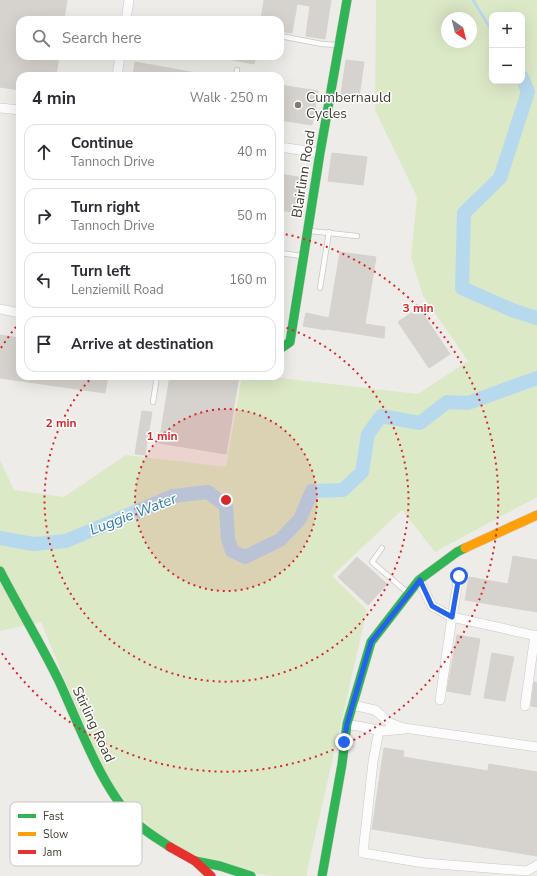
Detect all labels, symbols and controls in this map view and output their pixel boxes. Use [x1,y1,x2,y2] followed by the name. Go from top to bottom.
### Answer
[441,12,477,48] north arrow
[489,12,525,84] map controls
[489,12,525,48] button: +
[16,16,284,60] search box
[30,27,52,49] icon: search
[62,28,142,48] text: Search here
[489,48,525,84] button: −
[32,87,76,110] text: 4 min
[306,88,391,123] place label: Cumbernauld Cycles
[190,89,268,107] text: Walk · 250 m
[293,100,303,110] marker: Cumbernauld Cycles
[287,129,320,219] street label: Blairlinn Road
[71,133,133,153] text: Continue
[33,141,55,163] icon: ahead
[237,143,267,161] text: 40 m
[71,153,154,171] text: Tannoch Drive
[71,197,140,217] text: Turn right
[33,205,55,227] icon: right
[237,207,267,225] text: 50 m
[71,217,154,235] text: Tannoch Drive
[71,261,130,281] text: Turn left
[33,269,55,291] icon: left
[229,271,267,289] text: 160 m
[71,281,164,299] text: Lenziemill Road
[402,300,434,316] text: 3 min
[33,333,55,355] icon: arrive
[71,334,214,354] text: Arrive at destination
[45,415,77,431] text: 2 min
[146,428,178,444] text: 1 min
[87,488,180,540] water label: Luggie Water
[219,493,233,507] centre of rings
[450,567,468,585] route start
[68,683,119,765] street label: Stirling Road
[335,733,353,751] route end
[10,802,142,866] legend
[43,809,64,824] text: Fast
[43,827,68,842] text: Slow
[42,845,62,860] text: Jam

